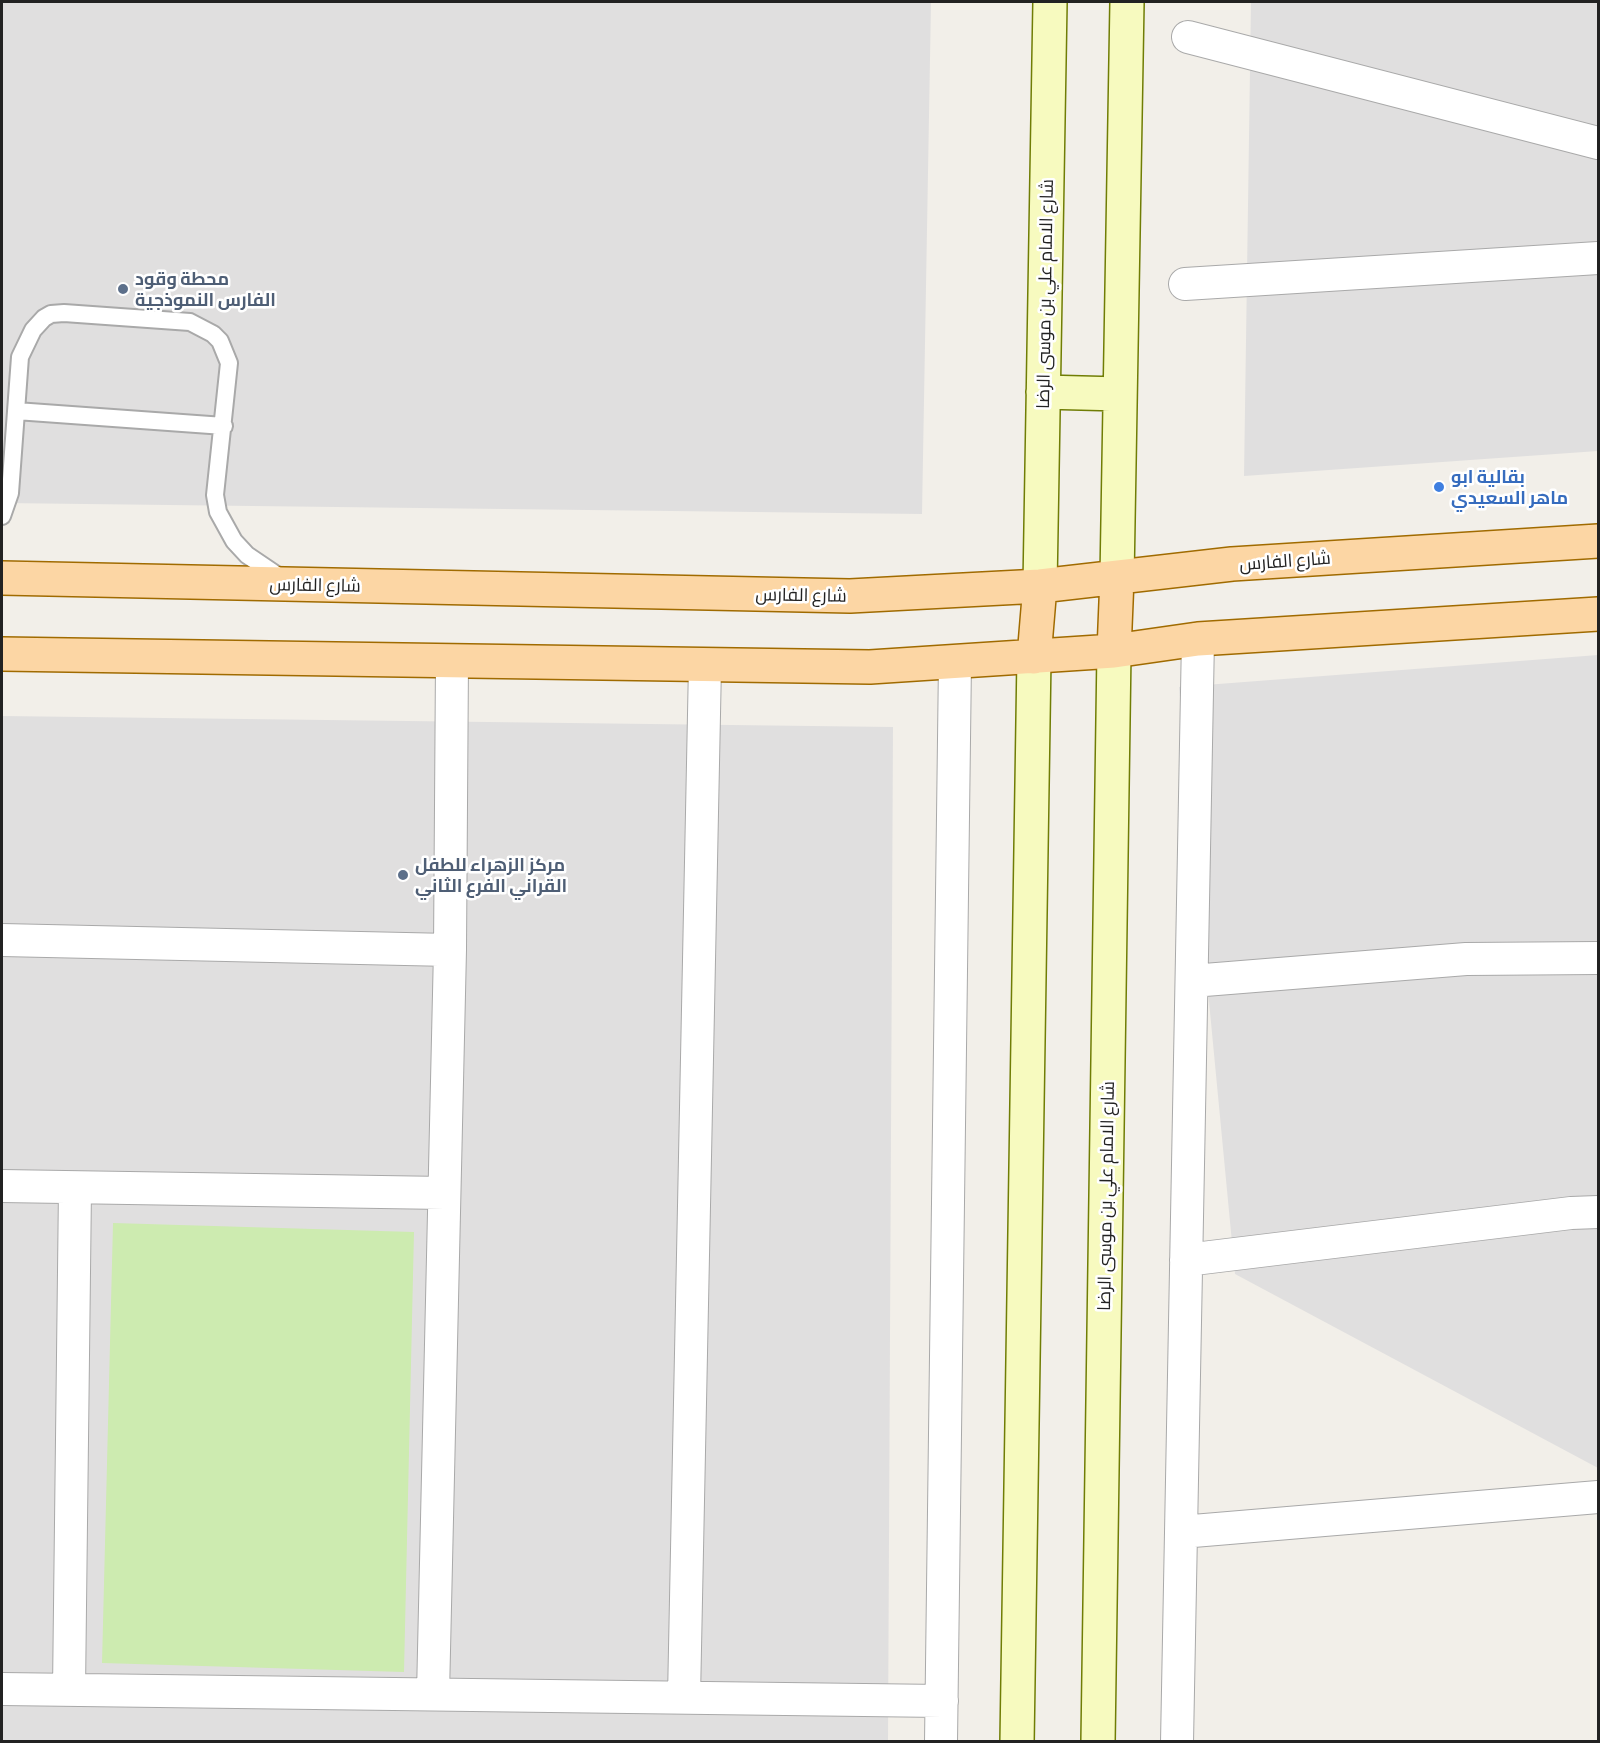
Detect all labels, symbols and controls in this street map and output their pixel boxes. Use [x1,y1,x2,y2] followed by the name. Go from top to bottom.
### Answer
[1032,179,1058,409] street label: شارع الامام علي بن موسى الرضا
[135,268,276,310] place label: محطة وقود الفارس النموذجية
[116,282,130,296] marker: محطة وقود الفارس النموذجية
[1451,466,1568,508] place label: بقالية ابو ماهر السعيدي
[1432,480,1446,494] marker: بقالية ابو ماهر السعيدي
[1239,547,1331,575] street label: شارع الفارس
[269,573,361,597] street label: شارع الفارس
[755,583,847,607] street label: شارع الفارس
[415,854,567,896] place label: مركز الزهراء للطفل القراني الفرع الثاني
[396,868,410,882] marker: مركز الزهراء للطفل القراني الفرع الثاني
[1093,1081,1119,1311] street label: شارع الامام علي بن موسى الرضا

